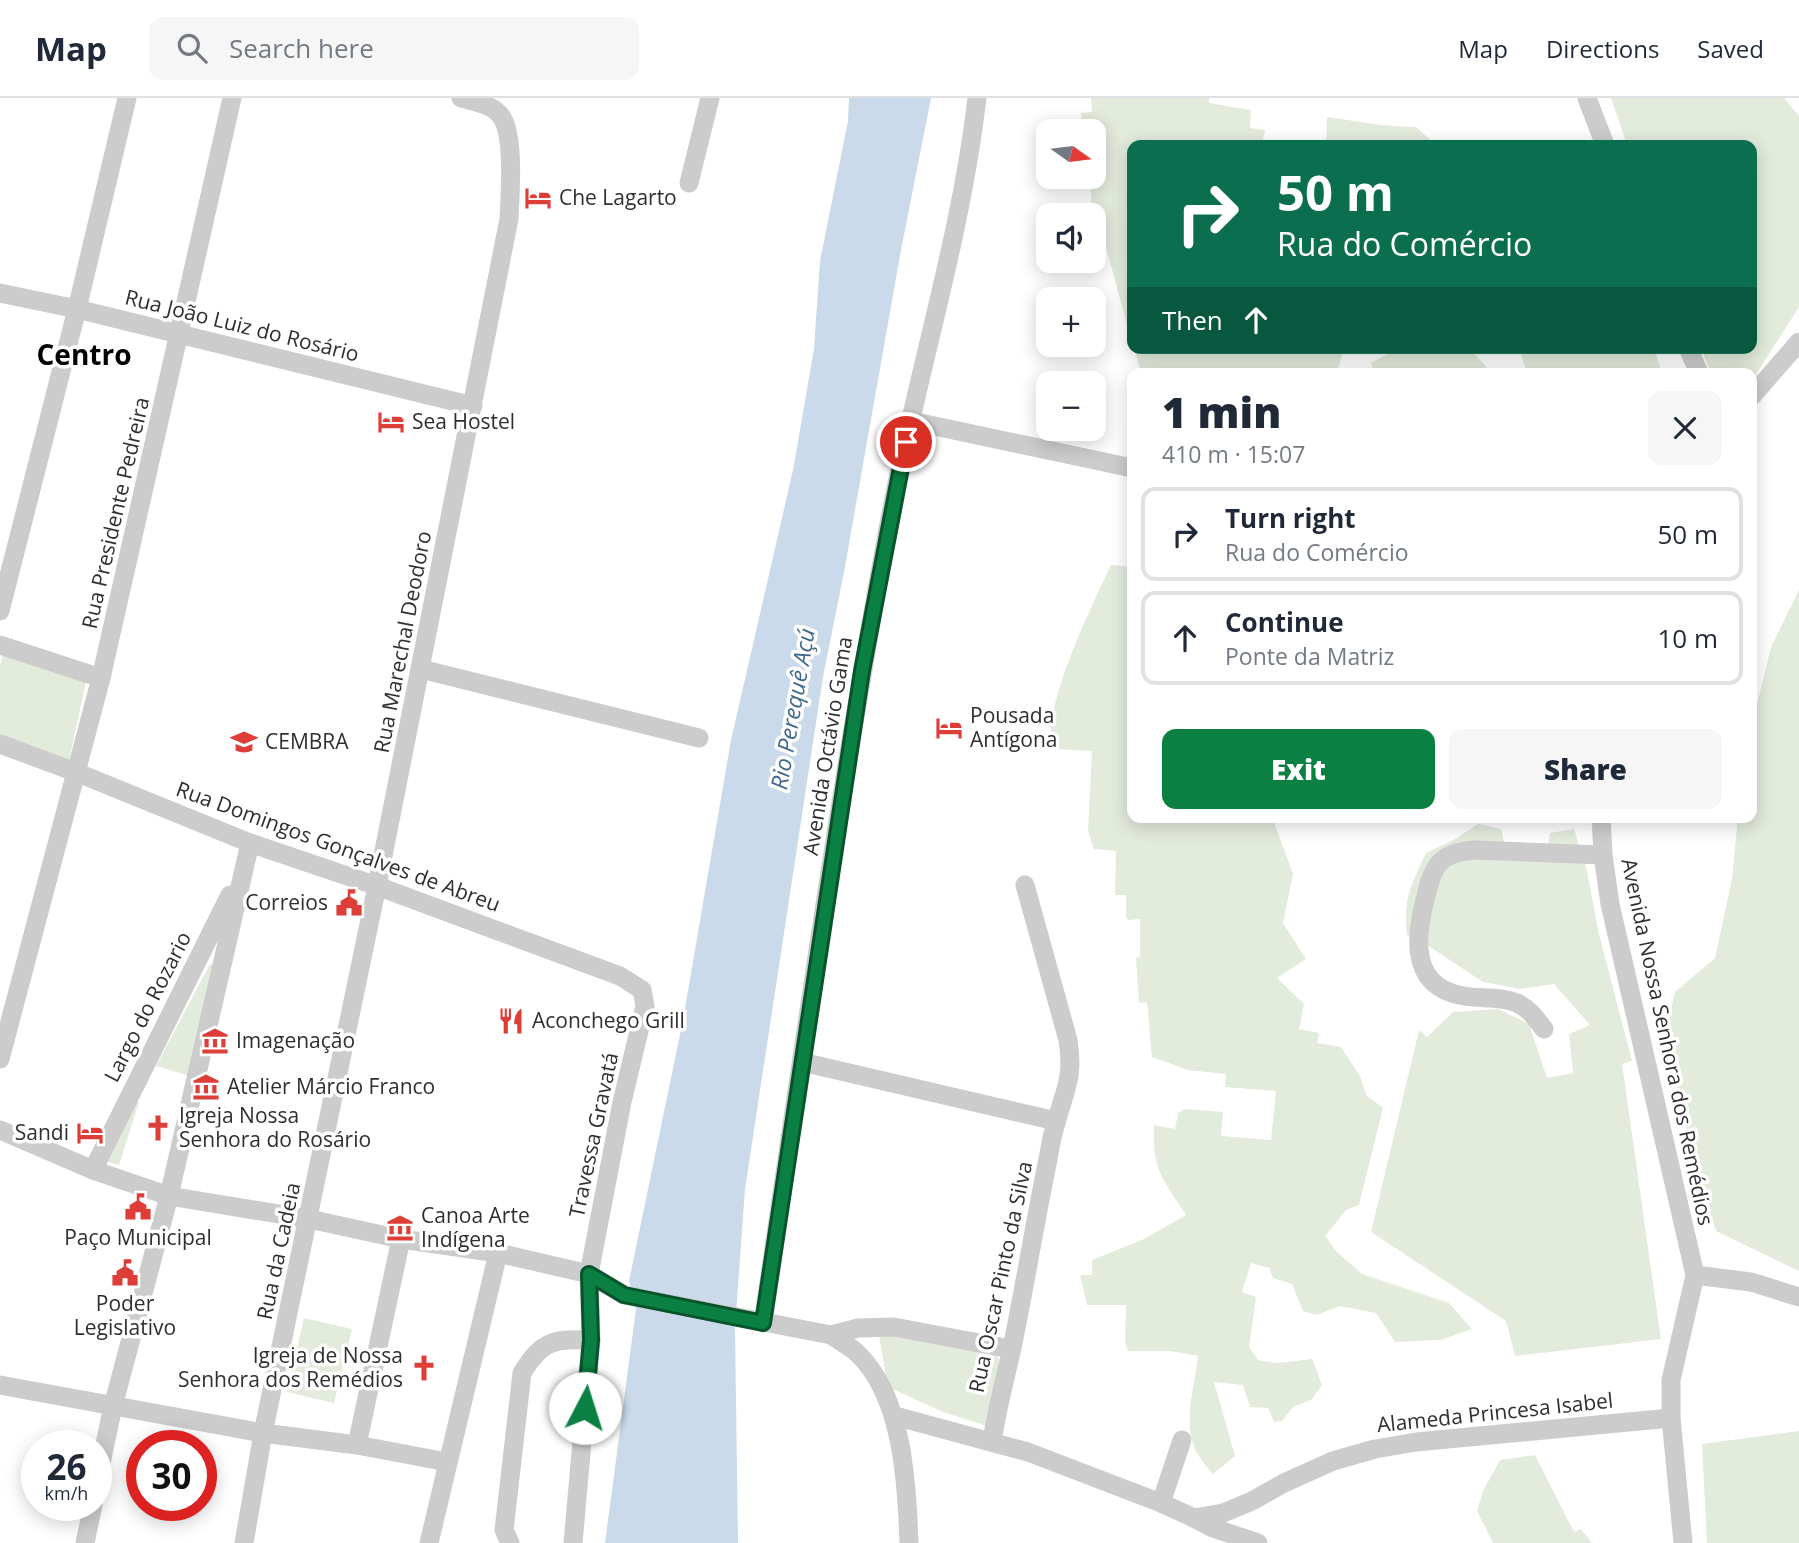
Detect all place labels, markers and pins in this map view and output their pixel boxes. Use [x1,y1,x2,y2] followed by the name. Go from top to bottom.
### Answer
[523,183,553,213] hotel icon: Che Lagarto
[559,183,677,211] place label: Che Lagarto
[376,407,406,437] hotel icon: Sea Hostel
[412,407,515,435] place label: Sea Hostel
[876,412,936,472] pin
[970,701,1058,753] place label: Pousada Antígona
[934,713,964,743] hotel icon: Pousada Antígona
[229,727,259,757] school or university icon: CEMBRA
[265,727,349,755] place label: CEMBRA
[245,888,328,916] place label: Correios
[334,888,364,918] public building icon: Correios
[496,1006,526,1036] restaurant icon: Aconchego Grill
[532,1006,685,1034] place label: Aconchego Grill
[200,1026,230,1056] museum icon: Imagenação
[236,1026,355,1054] place label: Imagenação
[191,1072,221,1102] museum icon: Atelier Márcio Franco
[227,1072,435,1100] place label: Atelier Márcio Franco
[179,1101,371,1153] place label: Igreja Nossa Senhora do Rosário
[143,1113,173,1143] church icon: Igreja Nossa Senhora do Rosário
[15,1118,69,1146] place label: Sandi
[75,1118,105,1148] hotel icon: Sandi
[123,1192,153,1222] public building icon: Paço Municipal
[421,1201,530,1253] place label: Canoa Arte Indígena
[385,1213,415,1243] museum icon: Canoa Arte Indígena
[64,1223,212,1251] place label: Paço Municipal
[110,1258,140,1288] public building icon: Poder Legislativo
[74,1289,176,1341] place label: Poder Legislativo
[178,1341,403,1393] place label: Igreja de Nossa Senhora dos Remédios
[409,1353,439,1383] church icon: Igreja de Nossa Senhora dos Remédios

